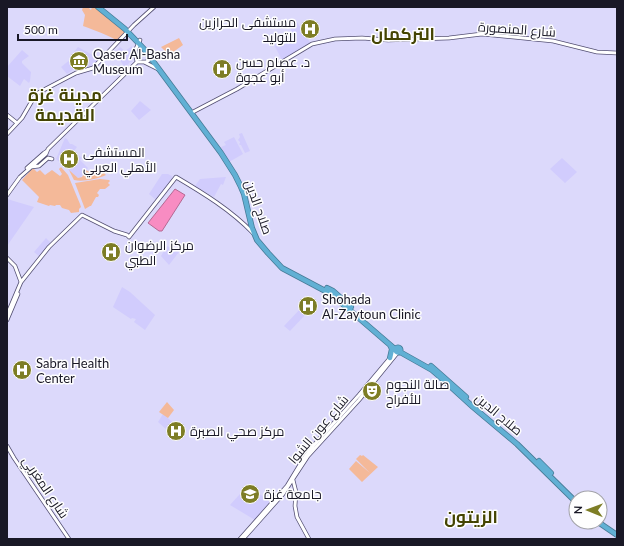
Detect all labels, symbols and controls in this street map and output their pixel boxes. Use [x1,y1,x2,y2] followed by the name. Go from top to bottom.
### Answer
[199,14,296,45] place label: مستشفى الحرازين للتوليد
[18,16,127,42] scale bar
[299,18,321,40] hospital icon: مستشفى الحرازين للتوليد
[478,18,556,41] street label: شارع المنصورة
[24,22,58,37] text: 500 m
[371,23,435,44] district label: التركمان
[93,46,180,77] place label: Qaser Al-Basha Museum
[68,50,90,72] museum icon: Qaser Al-Basha Museum
[236,54,310,85] place label: د. عصام حسن أبو عجوة
[211,58,233,80] hospital icon: د. عصام حسن أبو عجوة
[28,84,102,125] district label: مدينة غزة القديمة
[83,144,156,178] place label: المستشفى الأهلي العربي
[58,148,80,170] hospital icon: المستشفى الأهلي العربي
[241,178,276,237] street label: صلاح الدين
[125,237,194,271] place label: مركز الرضوان الطبي
[100,241,122,263] hospital icon: مركز الرضوان الطبي
[322,291,421,322] place label: Shohada Al-Zaytoun Clinic
[297,295,319,317] hospital icon: Shohada Al-Zaytoun Clinic
[36,355,109,386] place label: Sabra Health Center
[11,359,33,381] hospital icon: Sabra Health Center
[386,376,449,408] place label: صالة النجوم للأفراح
[361,380,383,402] theatre icon: صالة النجوم للأفراح
[471,390,526,439] street label: صلاح الدين
[285,391,352,467] street label: شارع عون الشوا
[165,420,187,442] hospital icon: مركز صحي الصبرة
[190,423,284,442] place label: مركز صحي الصبرة
[17,453,73,523] street label: شارع المغربي
[239,483,261,505] school or university icon: جامعة غزة
[264,486,322,502] place label: جامعة غزة
[568,490,608,530] north arrow
[571,505,584,514] text: N
[444,506,498,527] district label: الزيتون

